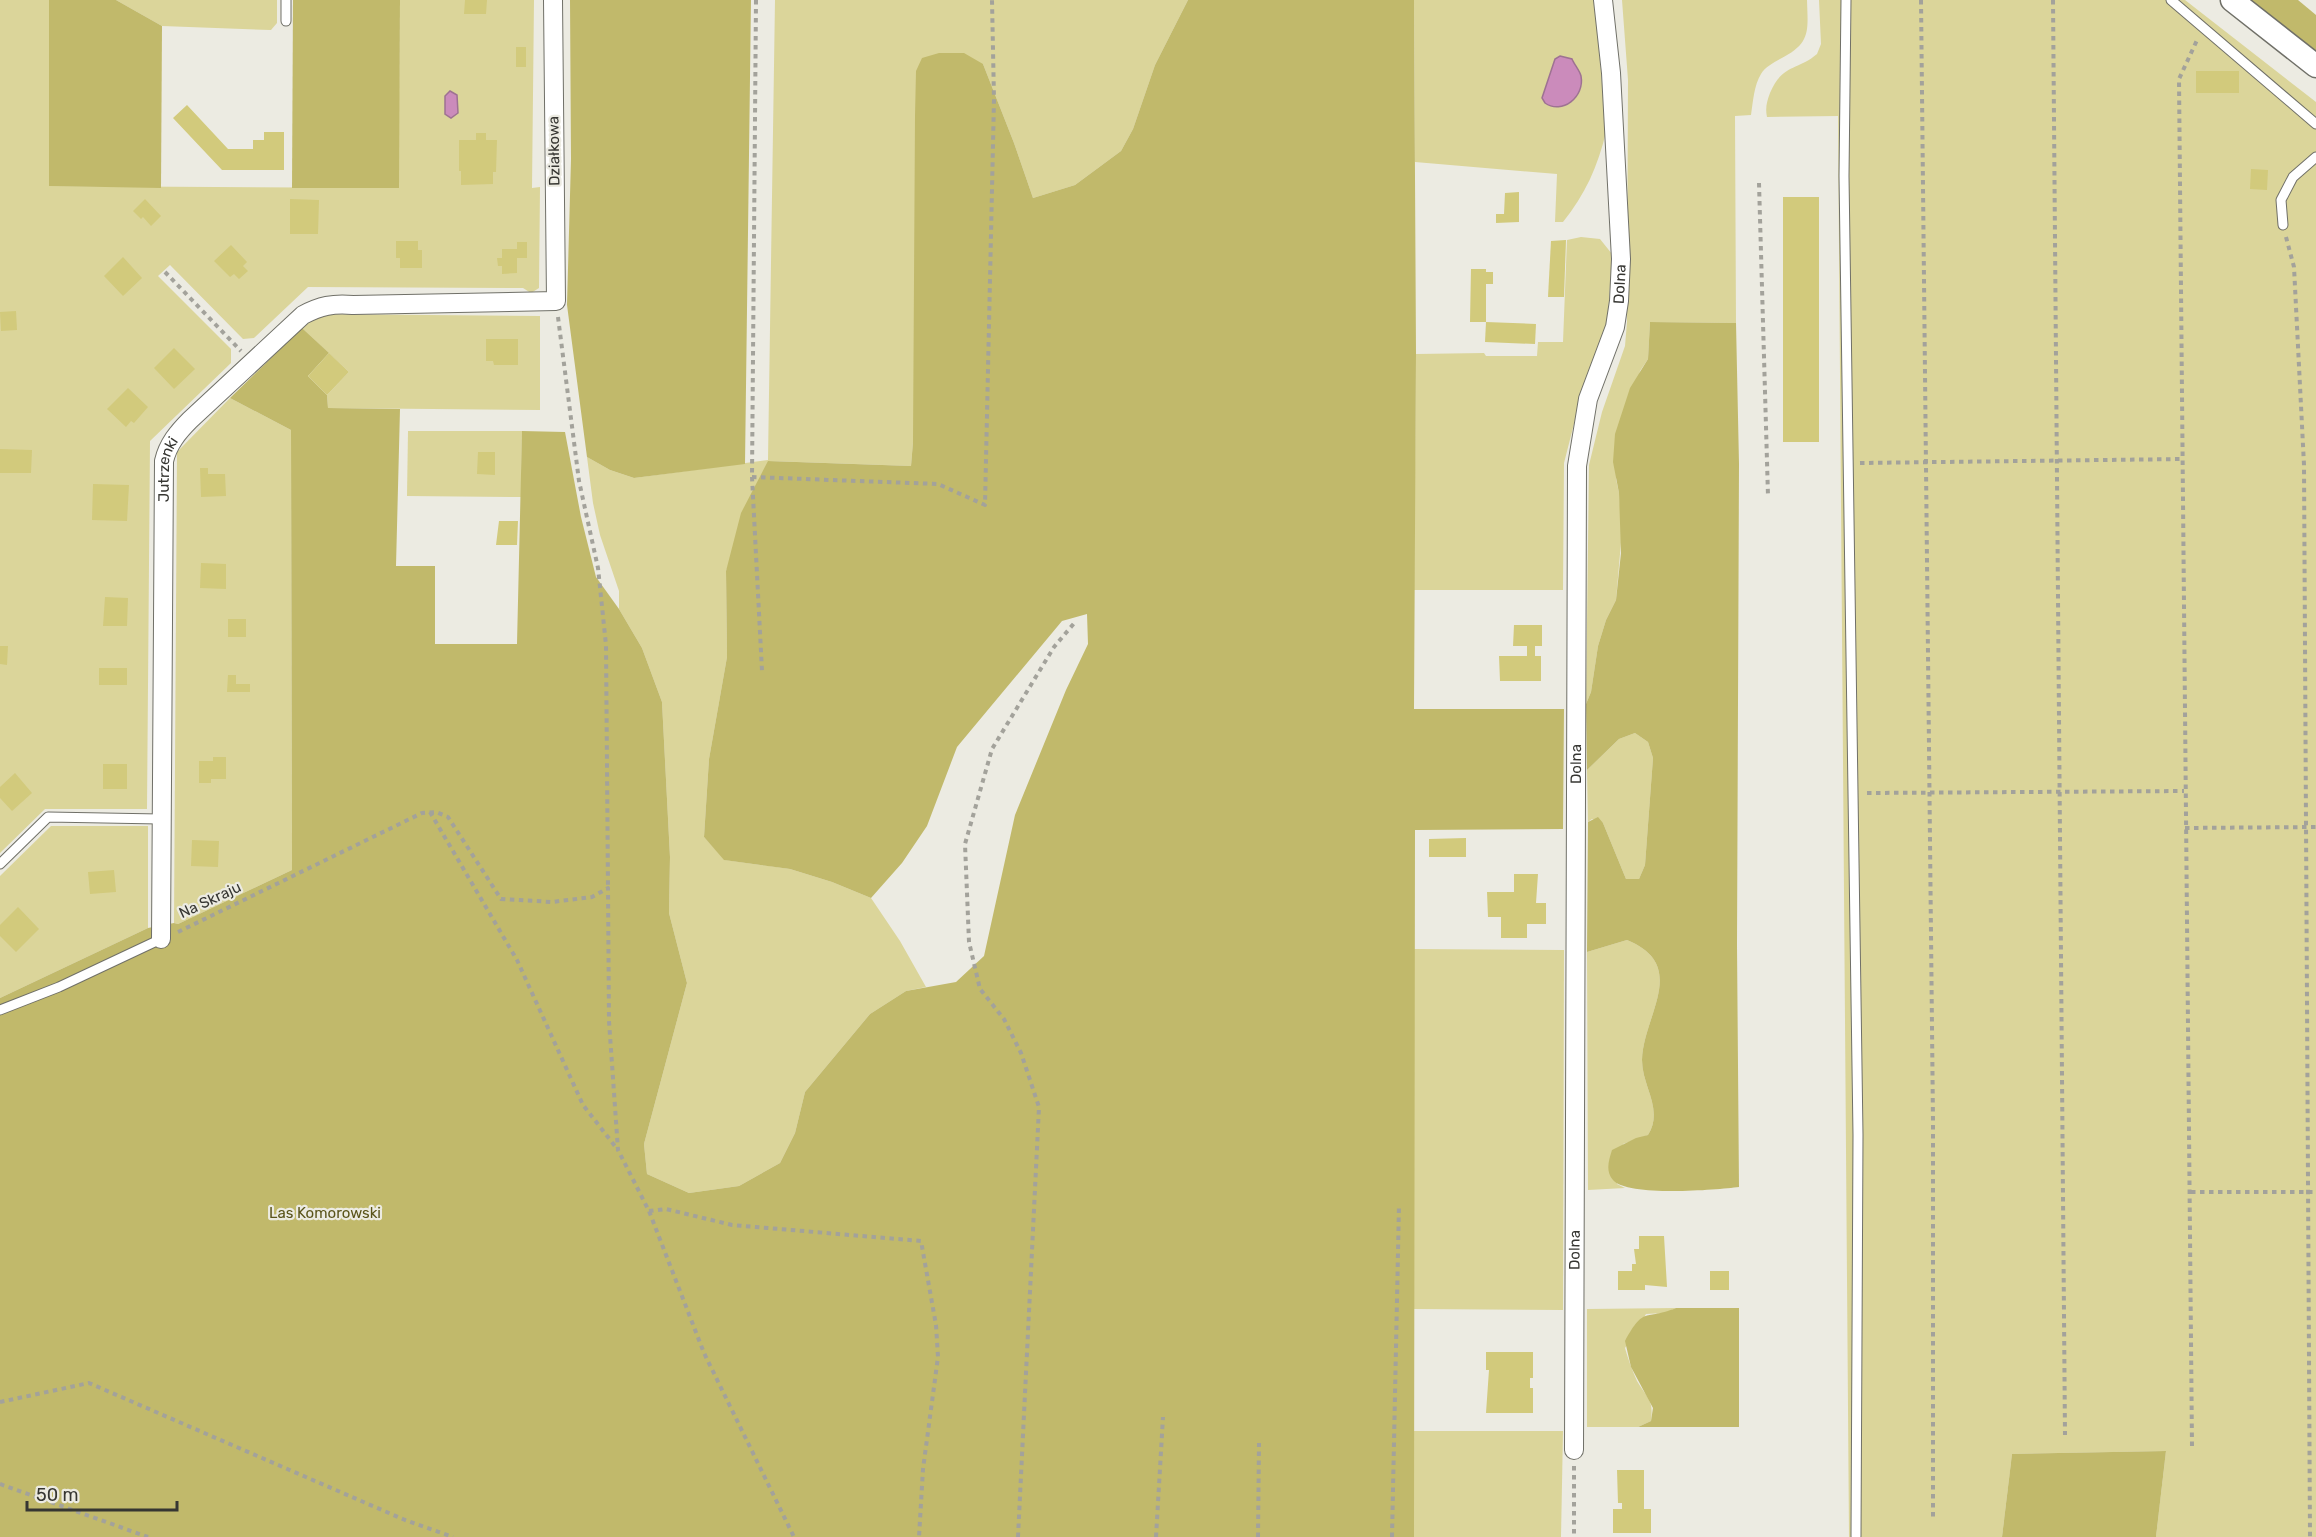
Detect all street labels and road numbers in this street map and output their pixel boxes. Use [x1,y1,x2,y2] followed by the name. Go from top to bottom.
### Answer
[544,116,564,186] street label: Działkowa
[1610,264,1630,305] street label: Dolna
[154,433,182,502] street label: Jutrzenki
[1567,744,1585,784] street label: Dolna
[176,878,244,922] street label: Na Skraju
[1566,1230,1584,1270] street label: Dolna

